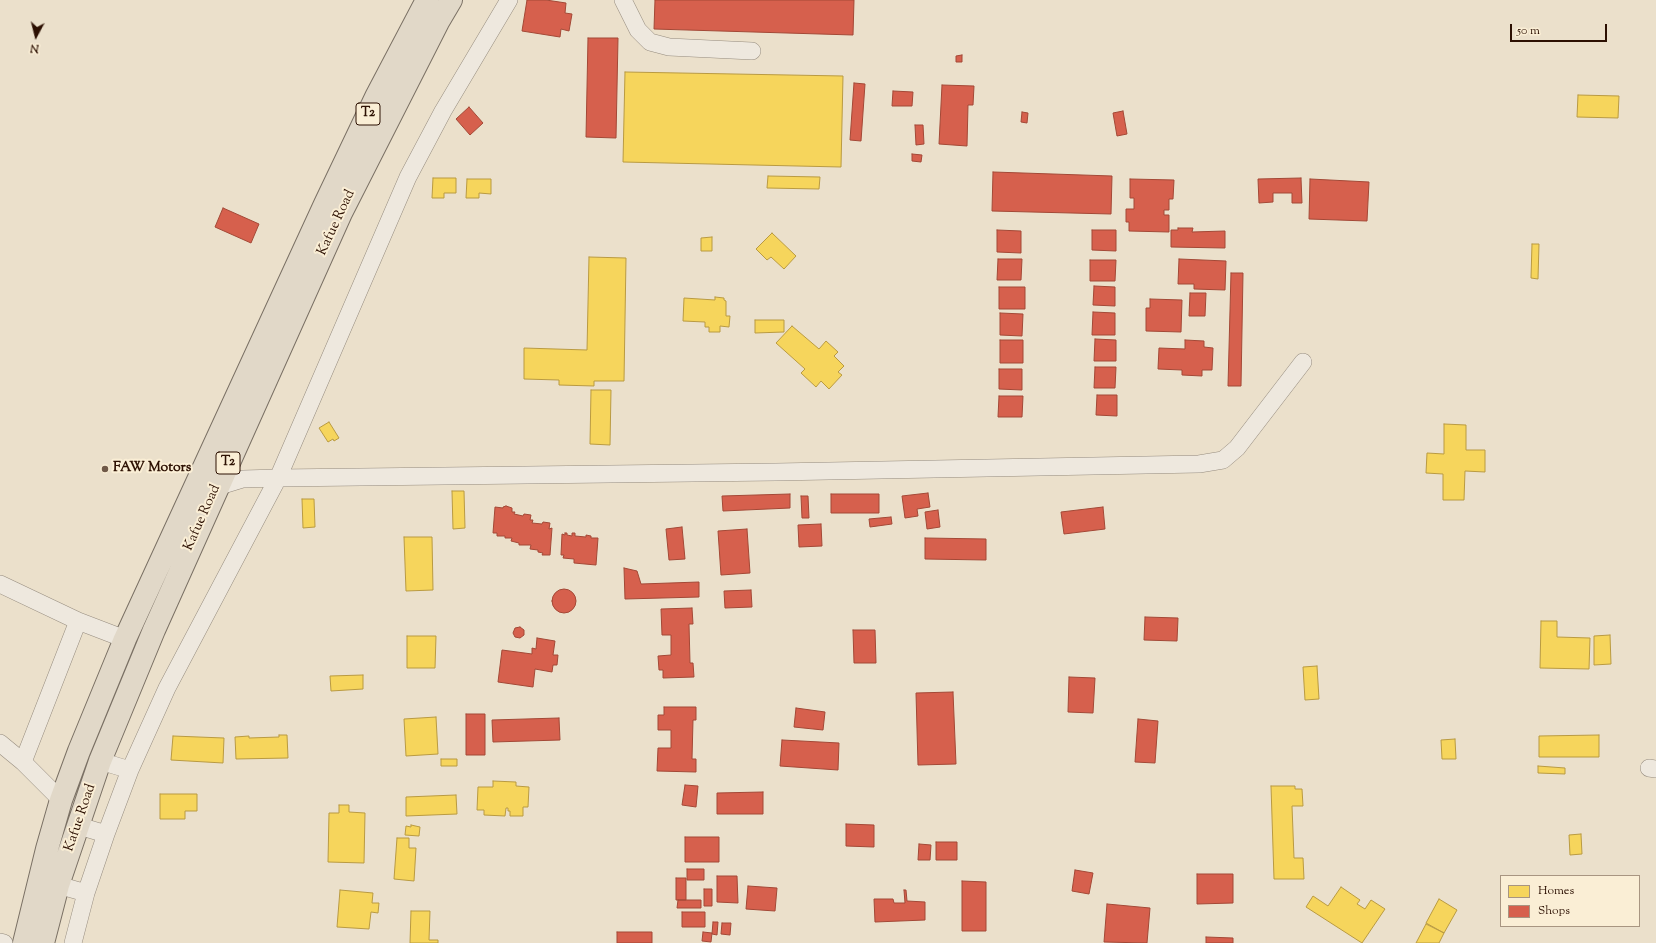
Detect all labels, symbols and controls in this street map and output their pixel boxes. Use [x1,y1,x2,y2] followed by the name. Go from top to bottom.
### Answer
[16,16,56,56] north arrow
[1512,16,1609,42] scale bar
[1517,22,1540,40] text: 50 m
[29,39,40,56] text: N
[356,103,380,125] road number: T2
[314,188,360,258] street label: Kafue Road
[216,452,240,474] road number: T2
[113,461,191,477] place label: FAW Motors
[100,464,110,474] marker: FAW Motors
[181,482,225,554] street label: Kafue Road
[62,782,100,854] street label: Kafue Road
[1500,875,1640,927] legend
[1538,882,1574,900] text: Homes
[1538,902,1570,920] text: Shops

